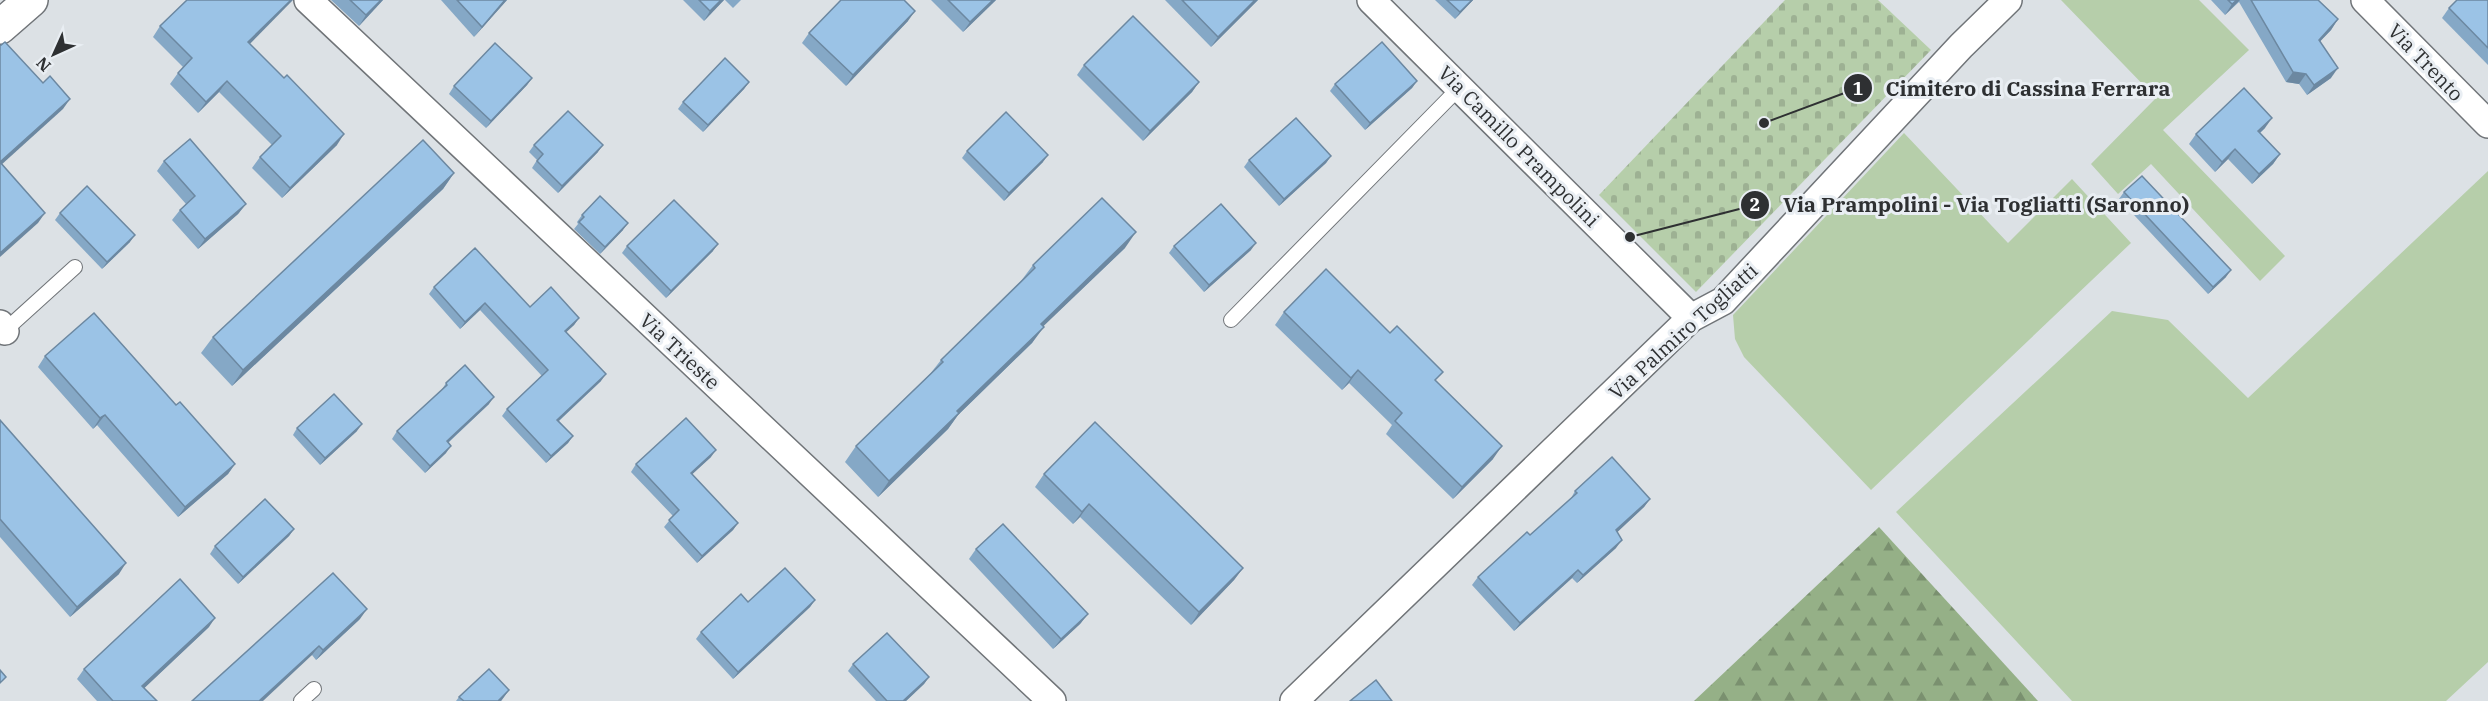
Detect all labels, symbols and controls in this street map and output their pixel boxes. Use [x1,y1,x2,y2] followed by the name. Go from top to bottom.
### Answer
[2382,17,2470,107] street label: Via Trento
[24,24,84,84] north arrow
[32,53,55,76] text: N
[1432,59,1606,233] street label: Via Camillo Prampolini
[1843,69,2182,108] callout: Cimitero di Cassina Ferrara
[1886,74,2170,102] text: Cimitero di Cassina Ferrara
[1853,77,1864,100] text: 1
[1740,185,2201,224] callout: Via Prampolini - Via Togliatti (Saronno)
[1783,190,2189,218] text: Via Prampolini - Via Togliatti (Saronno)
[1750,193,1760,216] text: 2
[1603,257,1763,405] street label: Via Palmiro Togliatti
[634,307,726,395] street label: Via Trieste

